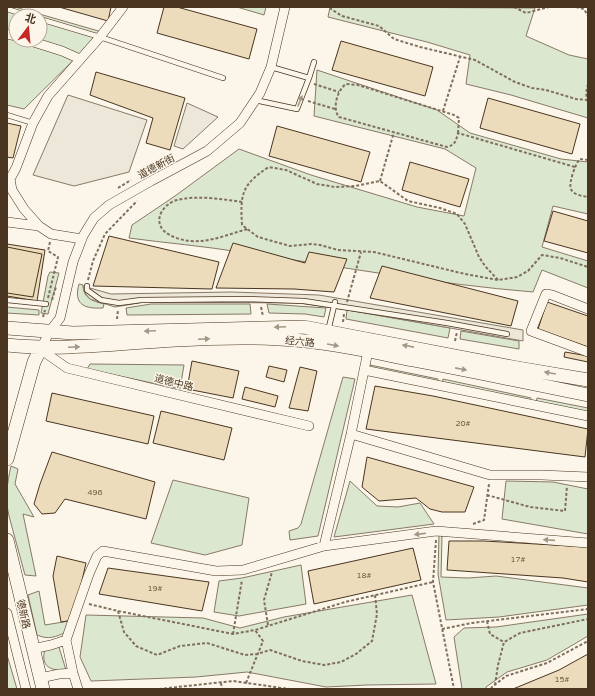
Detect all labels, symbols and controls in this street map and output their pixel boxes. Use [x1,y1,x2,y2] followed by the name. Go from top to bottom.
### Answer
[8,8,48,48] north arrow
[24,11,38,27] text: 北
[298,94,304,106] one-way arrow
[136,152,177,182] street label: 道德新街
[273,324,286,330] one-way arrow
[143,328,156,334] one-way arrow
[284,334,315,350] street label: 经六路
[198,336,211,342] one-way arrow
[327,342,339,348] one-way arrow
[402,343,414,349] one-way arrow
[68,344,81,350] one-way arrow
[455,367,467,373] one-way arrow
[543,370,556,376] one-way arrow
[153,372,195,394] street label: 道德中路
[456,419,471,428] house number: 20#
[87,488,103,497] house number: 496
[414,530,426,537] one-way arrow
[543,536,555,543] one-way arrow
[511,555,526,564] house number: 17#
[357,571,372,580] house number: 18#
[148,584,163,593] house number: 19#
[14,598,32,630] street label: 德新路
[555,675,570,684] house number: 15#

